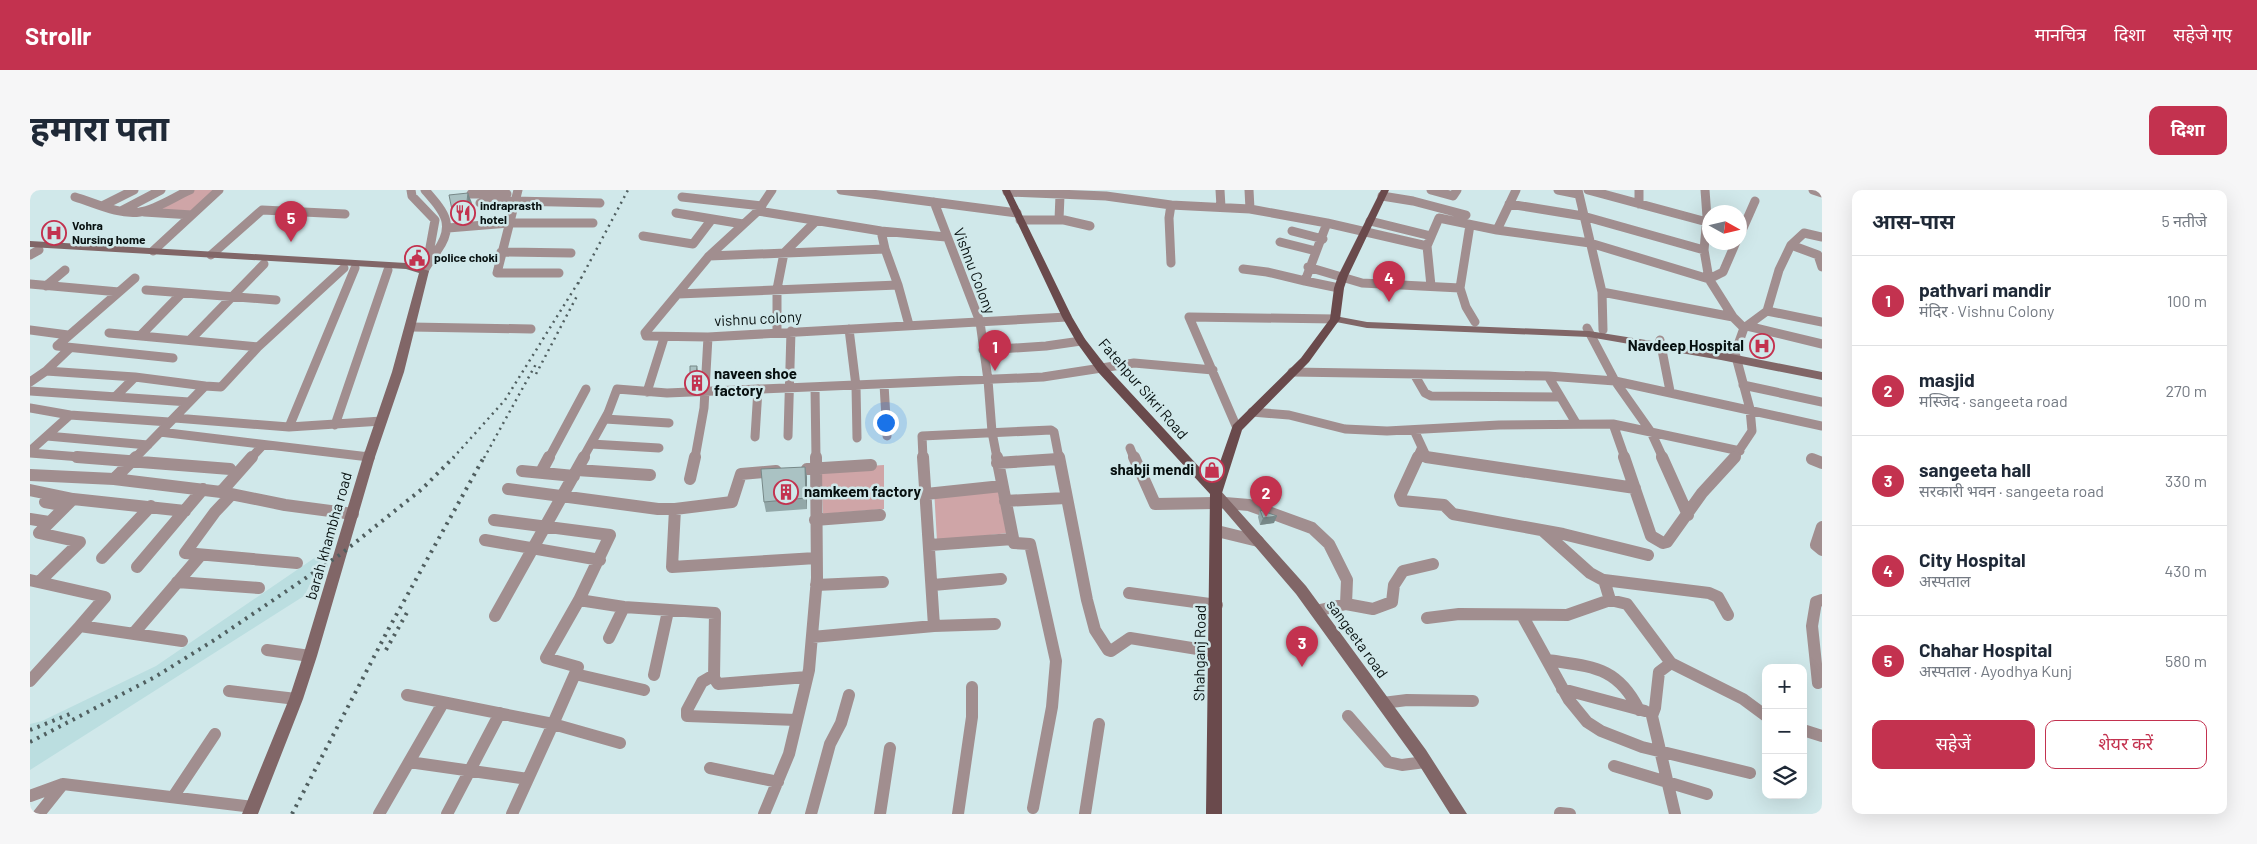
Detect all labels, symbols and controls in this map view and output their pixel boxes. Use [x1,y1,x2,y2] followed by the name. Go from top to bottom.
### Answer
[25,21,92,50] text: Strollr
[2035,23,2086,45] text: मानचित्र
[2114,23,2145,45] text: दिशा
[2173,23,2232,45] text: सहेजे गए
[30,106,169,148] text: हमारा पता
[2149,106,2227,155] button: दिशा
[480,198,542,226] place label: indraprasth hotel
[450,200,476,226] restaurant icon: indraprasth hotel
[275,201,307,242] pin: 5
[1702,205,1747,250] north arrow
[1872,208,1955,233] text: आस-पास
[2162,211,2207,230] text: 5 नतीजे
[72,218,146,246] place label: Vohra Nursing home
[41,220,67,246] hospital icon: Vohra Nursing home
[950,225,1000,316] street label: Vishnu Colony
[404,245,430,271] public building icon: police choki
[434,250,498,264] place label: police choki
[1373,261,1405,302] pin: 4
[1919,278,2051,301] text: pathvari mandir
[1885,291,1891,310] text: 1
[2167,291,2207,310] text: 100 m
[1919,301,2054,320] text: मंदिर · Vishnu Colony
[714,307,802,329] street label: vishnu colony
[979,330,1011,371] pin: 1
[1749,333,1775,359] hospital icon: Navdeep Hospital
[1095,334,1192,442] street label: Fatehpur Sikri Road
[1628,336,1744,354] place label: Navdeep Hospital
[714,364,797,399] place label: naveen shoe factory
[1919,368,1975,391] text: masjid
[684,370,710,396] building icon: naveen shoe factory
[1884,381,1892,400] text: 2
[2165,381,2207,400] text: 270 m
[1919,391,2068,410] text: मस्जिद · sangeeta road
[873,410,899,436] your location
[1199,457,1225,483] shop icon: shabji mendi
[1919,458,2031,481] text: sangeeta hall
[1110,460,1194,478] place label: shabji mendi
[301,470,355,602] street label: barah khambha road
[1884,471,1892,490] text: 3
[2165,471,2207,490] text: 330 m
[1250,476,1282,517] pin: 2
[773,479,799,505] building icon: namkeem factory
[1919,481,2104,500] text: सरकारी भवन · sangeeta road
[804,482,921,500] place label: namkeem factory
[1919,548,2026,571] text: City Hospital
[1883,561,1893,580] text: 4
[2164,561,2207,580] text: 430 m
[1919,571,1971,590] text: अस्पताल
[1323,596,1392,681] street label: sangeeta road
[1189,605,1209,701] street label: Shahganj Road
[1286,626,1318,667] pin: 3
[1919,638,2052,661] text: Chahar Hospital
[1884,651,1892,670] text: 5
[2165,651,2207,670] text: 580 m
[1919,661,2072,680] text: अस्पताल · Ayodhya Kunj
[1762,664,1807,799] map controls
[1762,664,1807,709] button: +
[1762,709,1807,754] button: −
[1872,720,2035,769] button: सहेजें
[2045,720,2207,769] button: शेयर करें
[1762,754,1807,799] button: layers

